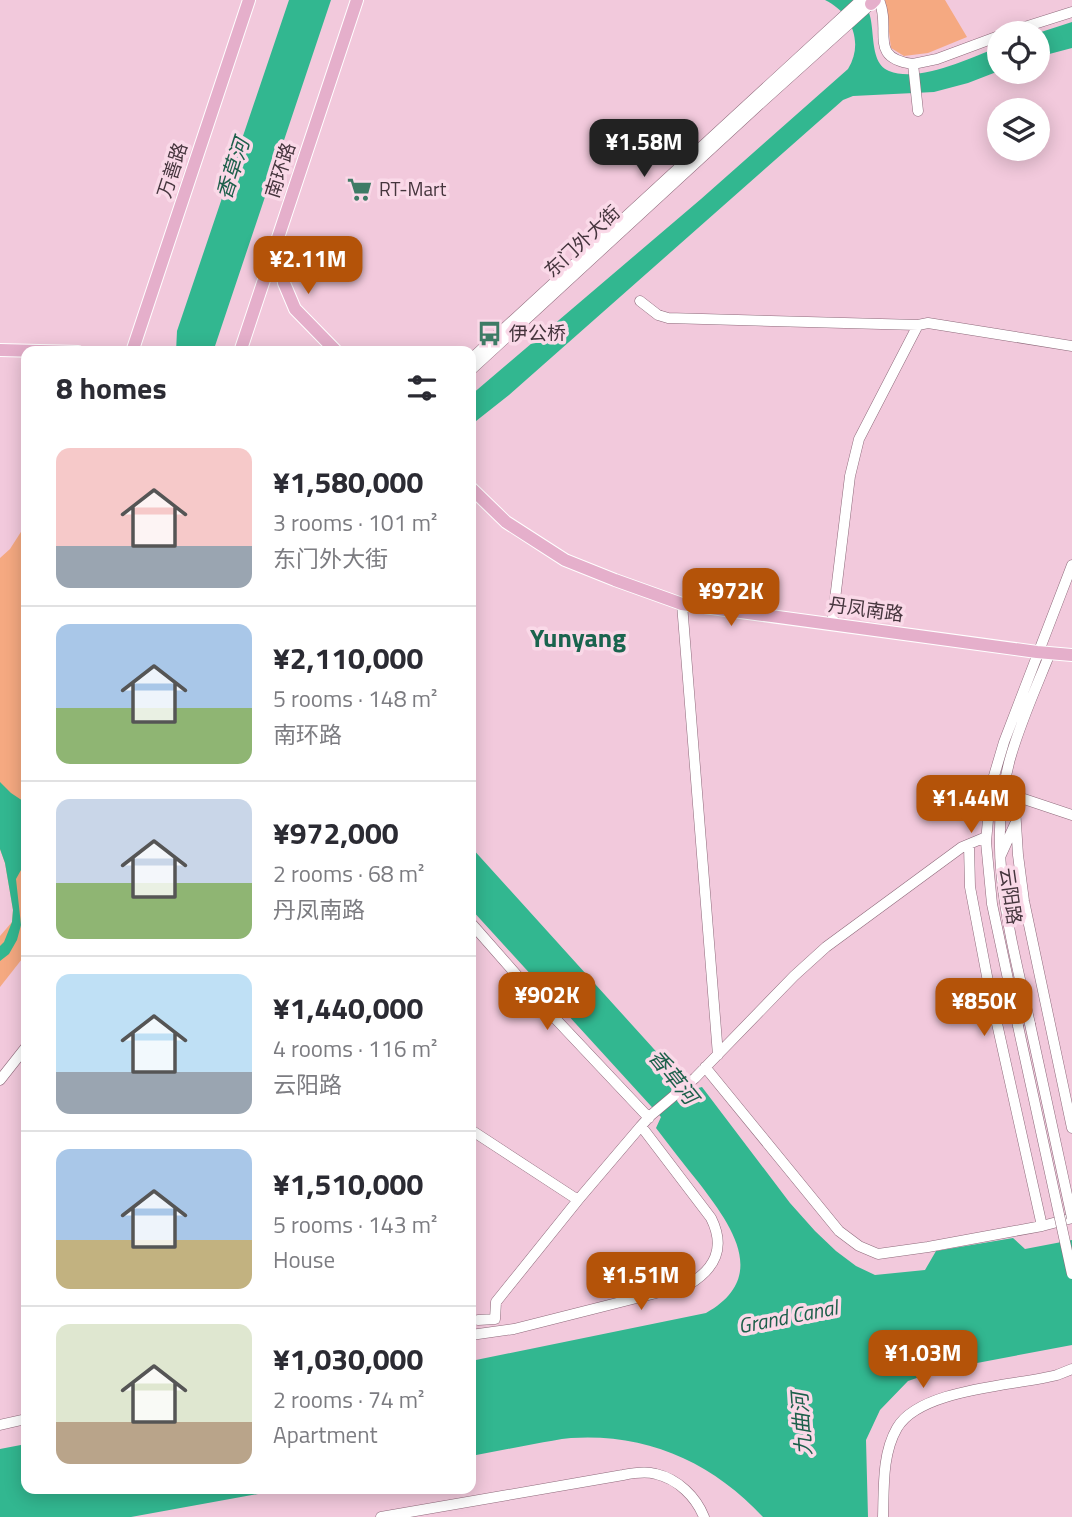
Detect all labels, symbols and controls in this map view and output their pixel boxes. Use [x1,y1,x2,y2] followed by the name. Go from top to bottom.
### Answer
[987,21,1050,161] map controls
[987,21,1050,84] button: locate
[987,98,1050,161] button: layers
[587,120,701,179] pin: ¥1.58M
[605,124,683,159] text: ¥1.58M
[207,130,258,204] water label: 香草河
[149,138,194,201] street label: 万善路
[257,138,302,201] street label: 南环路
[379,174,447,203] place label: RT-Mart
[345,175,373,203] supermarket icon: RT-Mart
[537,198,626,284] street label: 东门外大街
[251,236,365,296] pin: ¥2.11M
[269,241,347,276] text: ¥2.11M
[509,318,566,347] place label: 伊公桥
[475,319,503,347] bus stop icon: 伊公桥
[56,365,167,411] text: 8 homes
[403,369,441,407] icon: filters
[273,459,423,505] text: ¥1,580,000
[112,476,196,560] icon: home
[273,505,437,540] text: 3 rooms · 101 m²
[273,541,388,576] text: 东门外大街
[682,568,780,628] pin: ¥972K
[698,573,764,608] text: ¥972K
[826,589,906,628] street label: 丹凤南路
[530,618,626,657] district label: Yunyang
[273,635,423,681] text: ¥2,110,000
[112,652,196,736] icon: home
[273,681,437,716] text: 5 rooms · 148 m²
[273,717,342,752] text: 南环路
[914,776,1028,835] pin: ¥1.44M
[932,780,1010,815] text: ¥1.44M
[273,810,399,856] text: ¥972,000
[112,827,196,911] icon: home
[273,856,424,891] text: 2 rooms · 68 m²
[993,866,1030,926] street label: 云阳路
[273,892,365,927] text: 丹凤南路
[498,972,596,1032] pin: ¥902K
[514,977,580,1012] text: ¥902K
[935,978,1033,1038] pin: ¥850K
[951,983,1017,1018] text: ¥850K
[273,985,423,1031] text: ¥1,440,000
[112,1002,196,1086] icon: home
[273,1031,437,1066] text: 4 rooms · 116 m²
[642,1042,709,1114] water label: 香草河
[273,1067,342,1102] text: 云阳路
[273,1161,423,1207] text: ¥1,510,000
[112,1177,196,1261] icon: home
[273,1207,437,1242] text: 5 rooms · 143 m²
[273,1242,335,1277] text: House
[584,1252,698,1312] pin: ¥1.51M
[602,1257,680,1292] text: ¥1.51M
[735,1290,843,1341] water label: Grand Canal
[866,1330,980,1390] pin: ¥1.03M
[884,1335,962,1370] text: ¥1.03M
[273,1336,423,1382] text: ¥1,030,000
[112,1352,196,1436] icon: home
[273,1382,424,1417] text: 2 rooms · 74 m²
[783,1388,819,1457] water label: 九曲河
[273,1417,378,1452] text: Apartment

